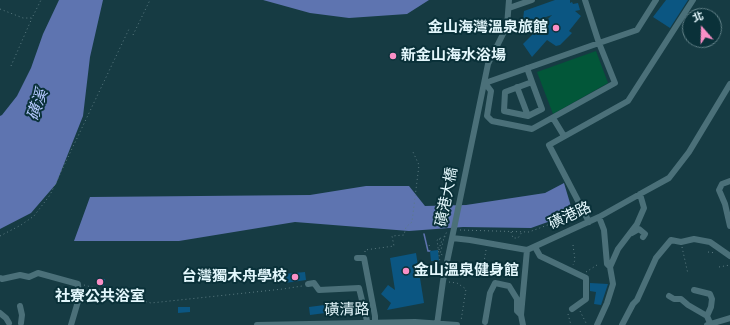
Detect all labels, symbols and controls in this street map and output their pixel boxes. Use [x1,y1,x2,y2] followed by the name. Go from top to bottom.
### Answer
[682,8,722,48] north arrow
[691,9,705,25] text: 北
[428,19,548,37] place label: 金山海灣溫泉旅館
[551,23,561,33] marker: 金山海灣溫泉旅館
[401,47,506,65] place label: 新金山海水浴場
[388,51,398,61] marker: 新金山海水浴場
[24,87,52,123] water label: 磺溪
[432,166,462,228] street label: 磺港大橋
[546,198,594,234] street label: 磺港路
[414,262,519,280] place label: 金山溫泉健身館
[401,266,411,276] marker: 金山溫泉健身館
[182,268,287,286] place label: 台灣獨木舟學校
[290,272,300,282] marker: 台灣獨木舟學校
[95,277,105,287] marker: 社寮公共浴室
[55,288,145,306] place label: 社寮公共浴室
[324,301,370,319] street label: 磺清路

